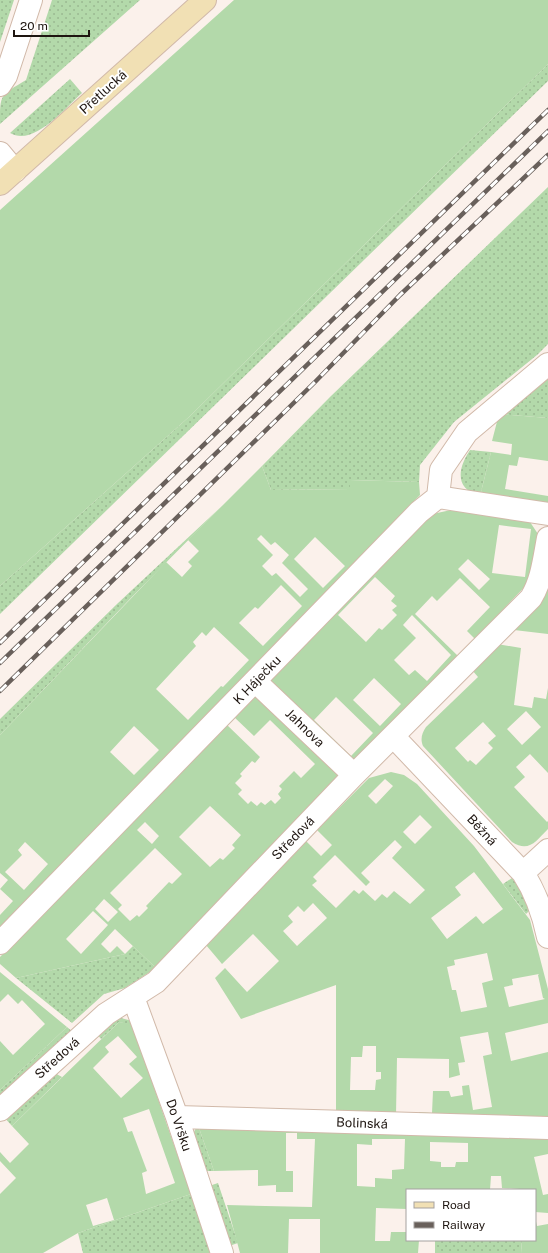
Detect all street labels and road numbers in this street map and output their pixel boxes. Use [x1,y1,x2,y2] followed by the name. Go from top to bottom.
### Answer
[76,67,130,117] street label: Přetlucká
[230,653,284,707] street label: K Háječku
[283,706,327,750] street label: Jahnova
[464,811,500,849] street label: Běžná
[269,813,317,863] street label: Středová
[32,1034,82,1082] street label: Středová
[163,1097,195,1153] street label: Do Vršku
[336,1115,388,1131] street label: Bolinská

